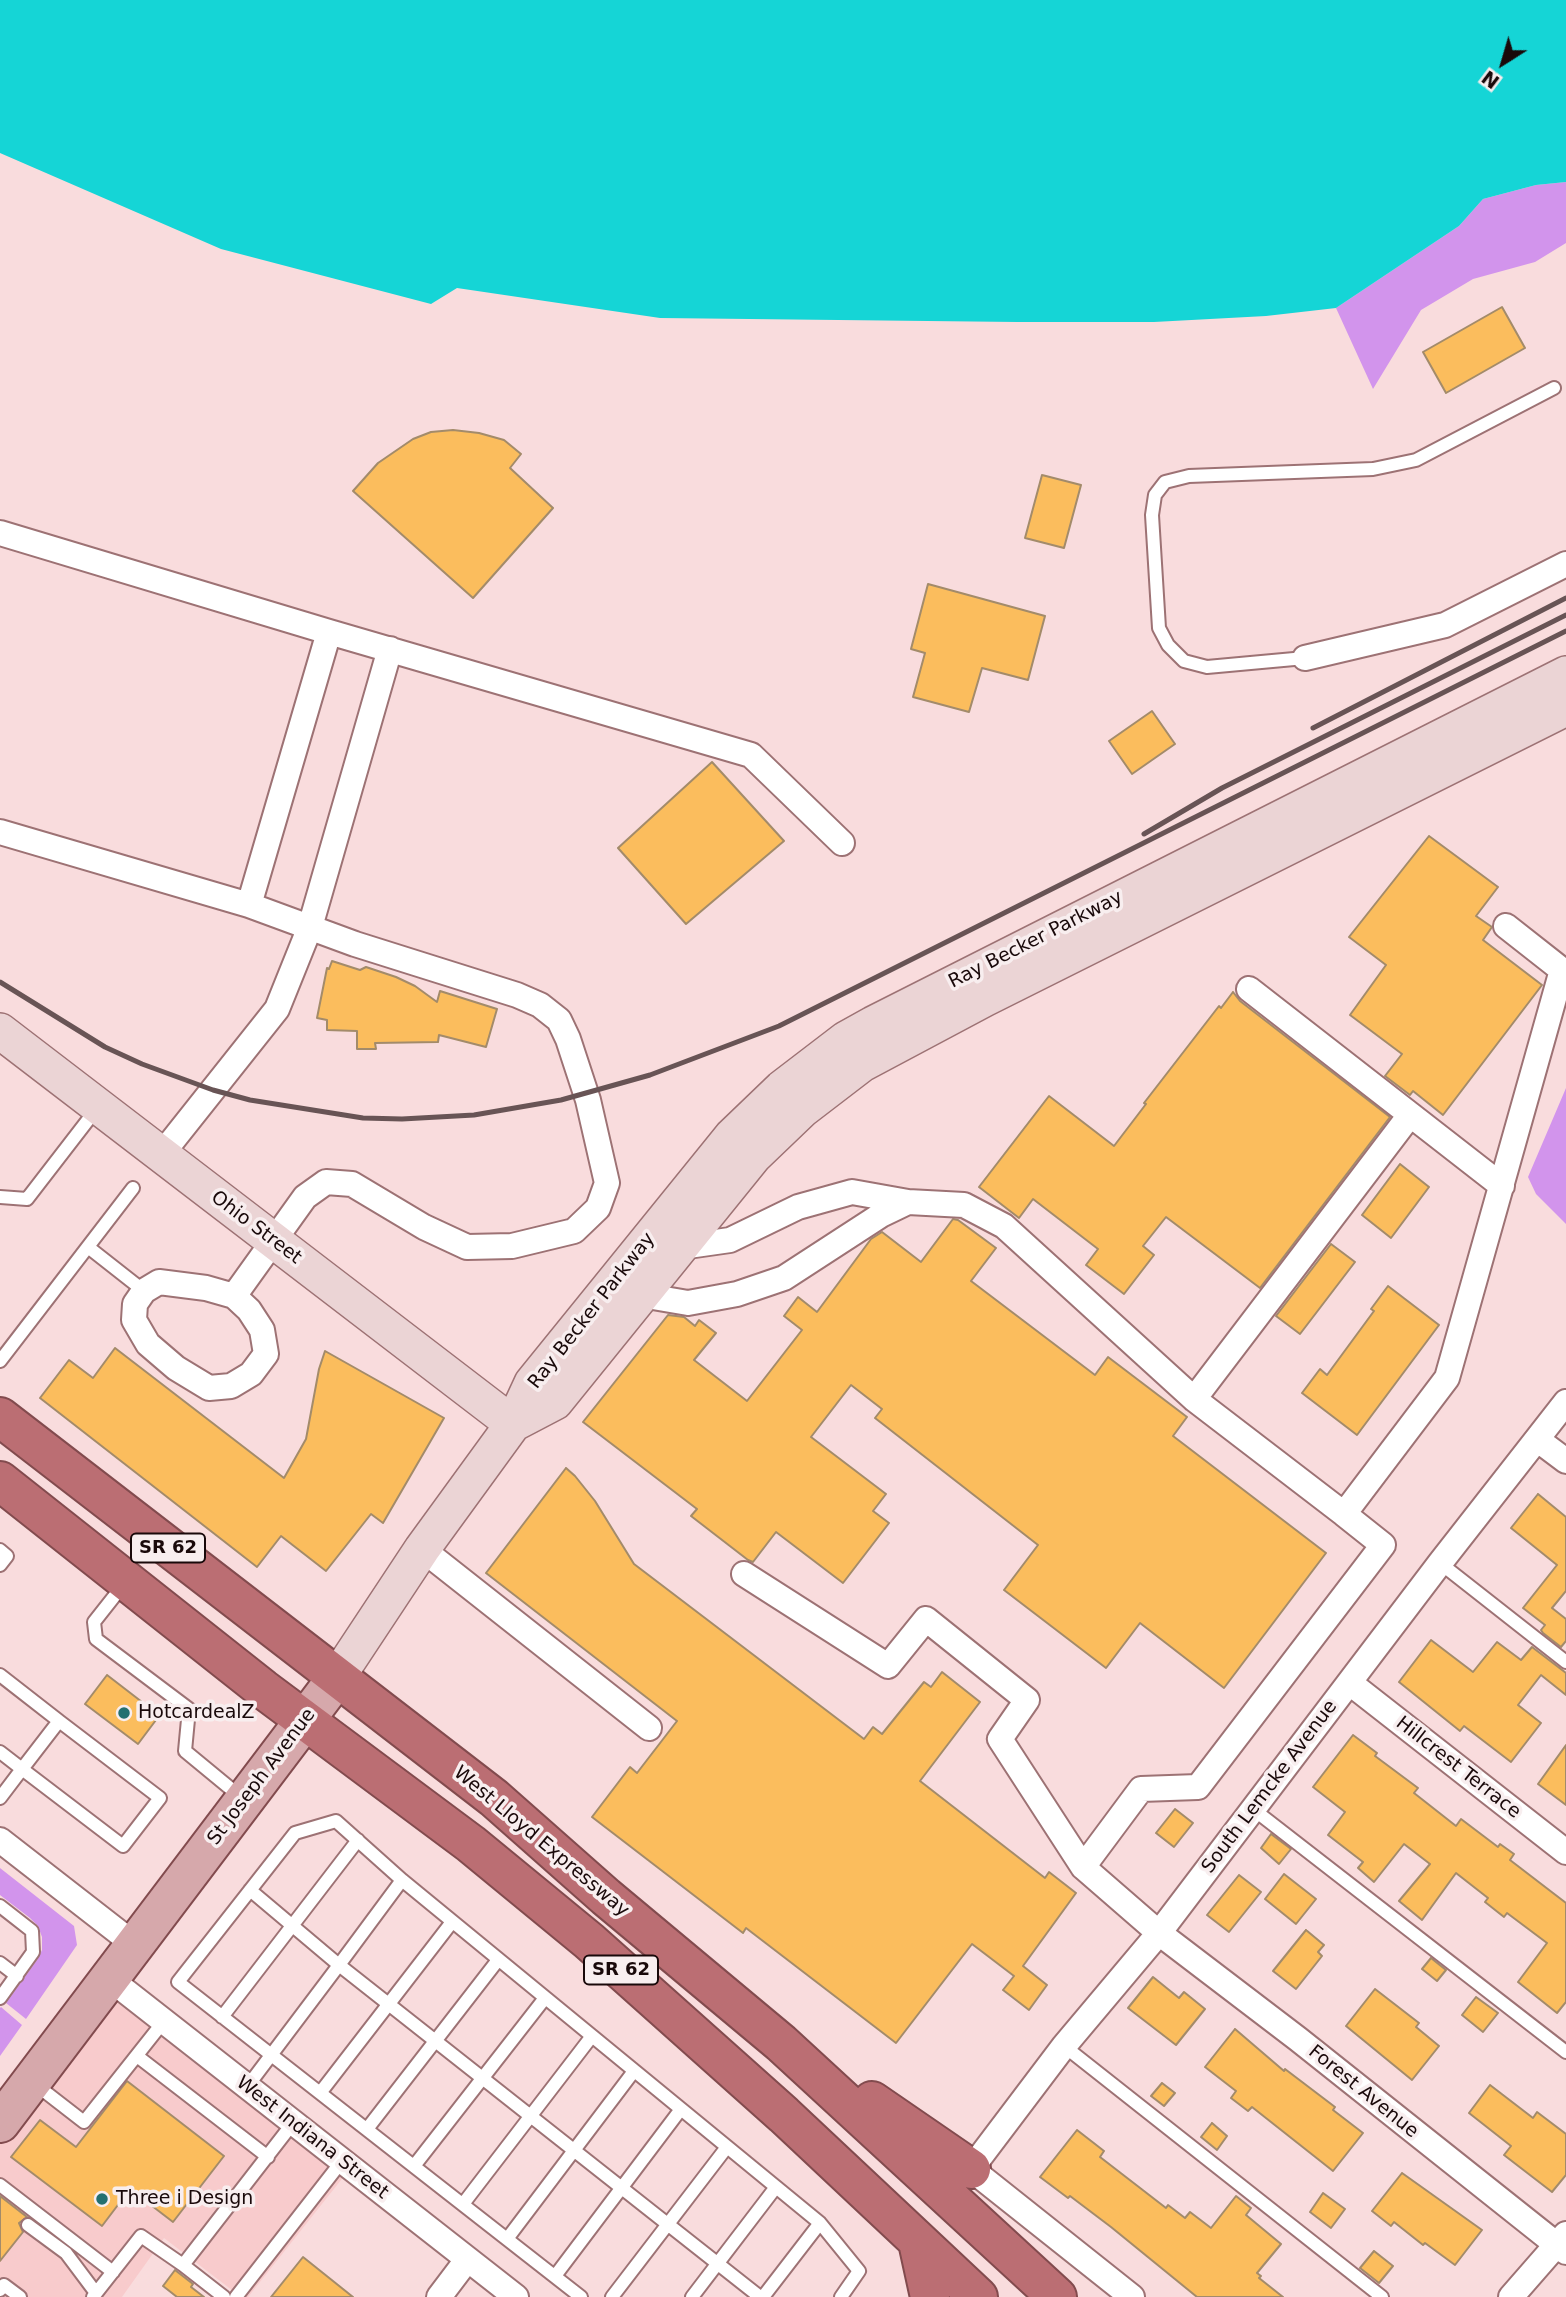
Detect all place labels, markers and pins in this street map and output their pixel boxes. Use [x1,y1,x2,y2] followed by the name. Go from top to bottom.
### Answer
[138,1702,255,1724] place label: HotcardealZ
[116,1705,132,1721] marker: HotcardealZ
[116,2188,253,2210] place label: Three i Design
[94,2191,110,2207] marker: Three i Design

